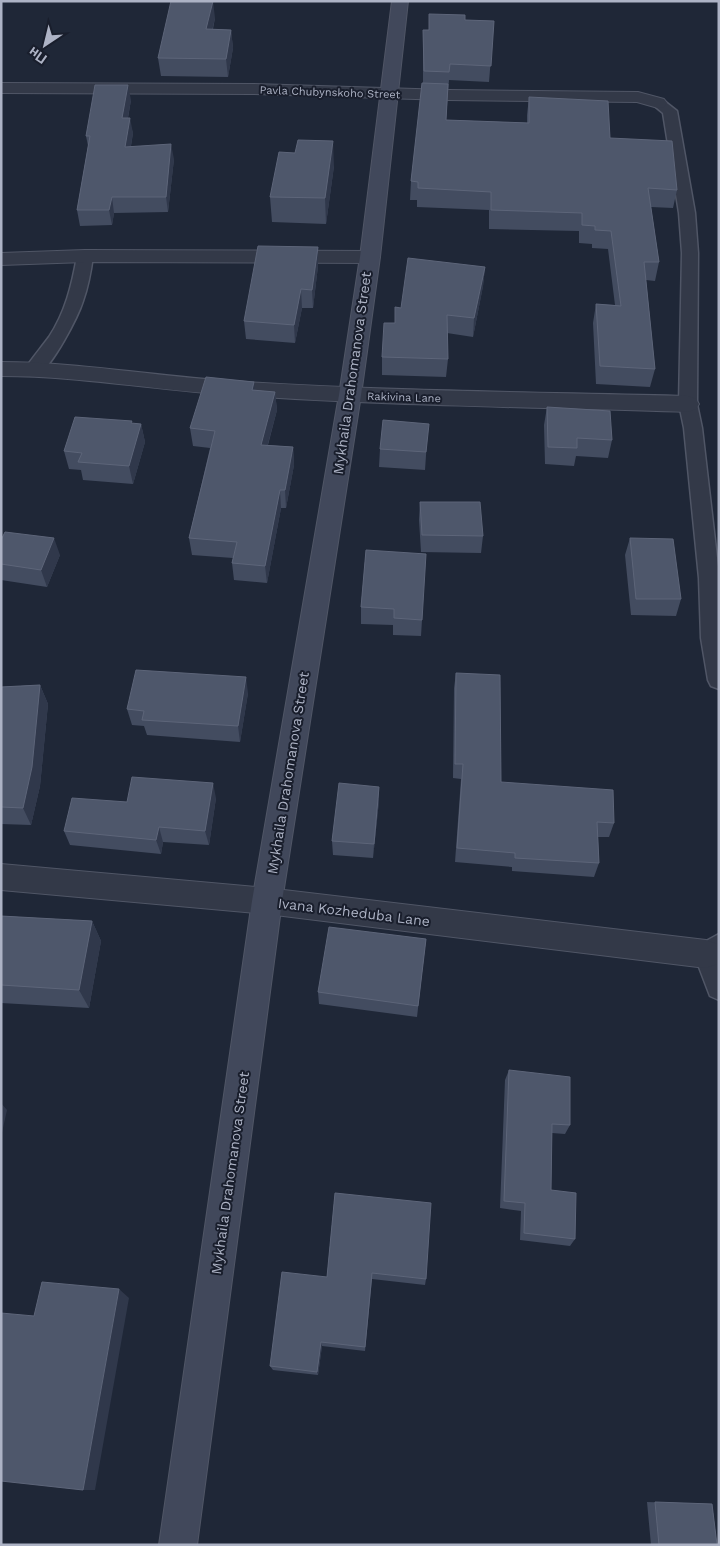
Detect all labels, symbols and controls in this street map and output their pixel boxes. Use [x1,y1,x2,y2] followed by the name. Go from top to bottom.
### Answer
[20,20,70,70] north arrow
[25,44,50,68] text: Пн
[259,84,401,101] street label: Pavla Chubynskoho Street
[330,270,374,475] street label: Mykhaila Drahomanova Street
[367,390,441,405] street label: Rakivina Lane
[264,671,312,875] street label: Mykhaila Drahomanova Street
[277,895,431,929] street label: Ivana Kozheduba Lane
[208,1070,252,1275] street label: Mykhaila Drahomanova Street

